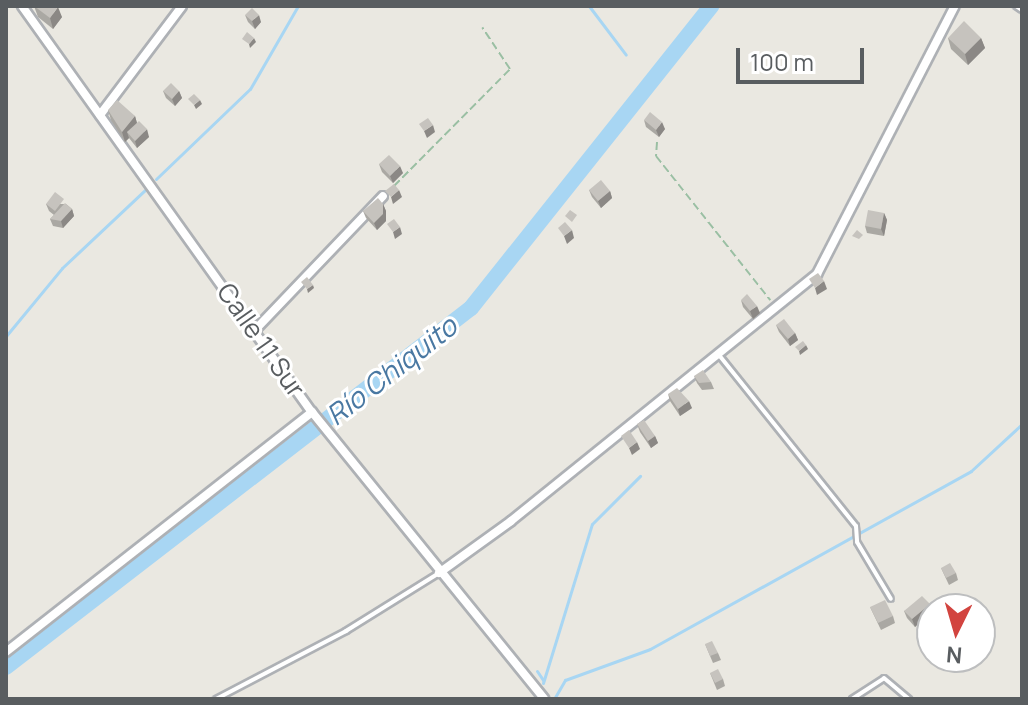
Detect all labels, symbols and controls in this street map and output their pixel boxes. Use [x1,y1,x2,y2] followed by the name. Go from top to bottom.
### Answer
[740,32,868,82] scale bar
[750,45,814,78] text: 100 m
[210,277,312,403] street label: Calle 11 Sur
[319,309,463,431] water label: Río Chiquito
[916,593,996,673] north arrow
[945,639,963,671] text: N

